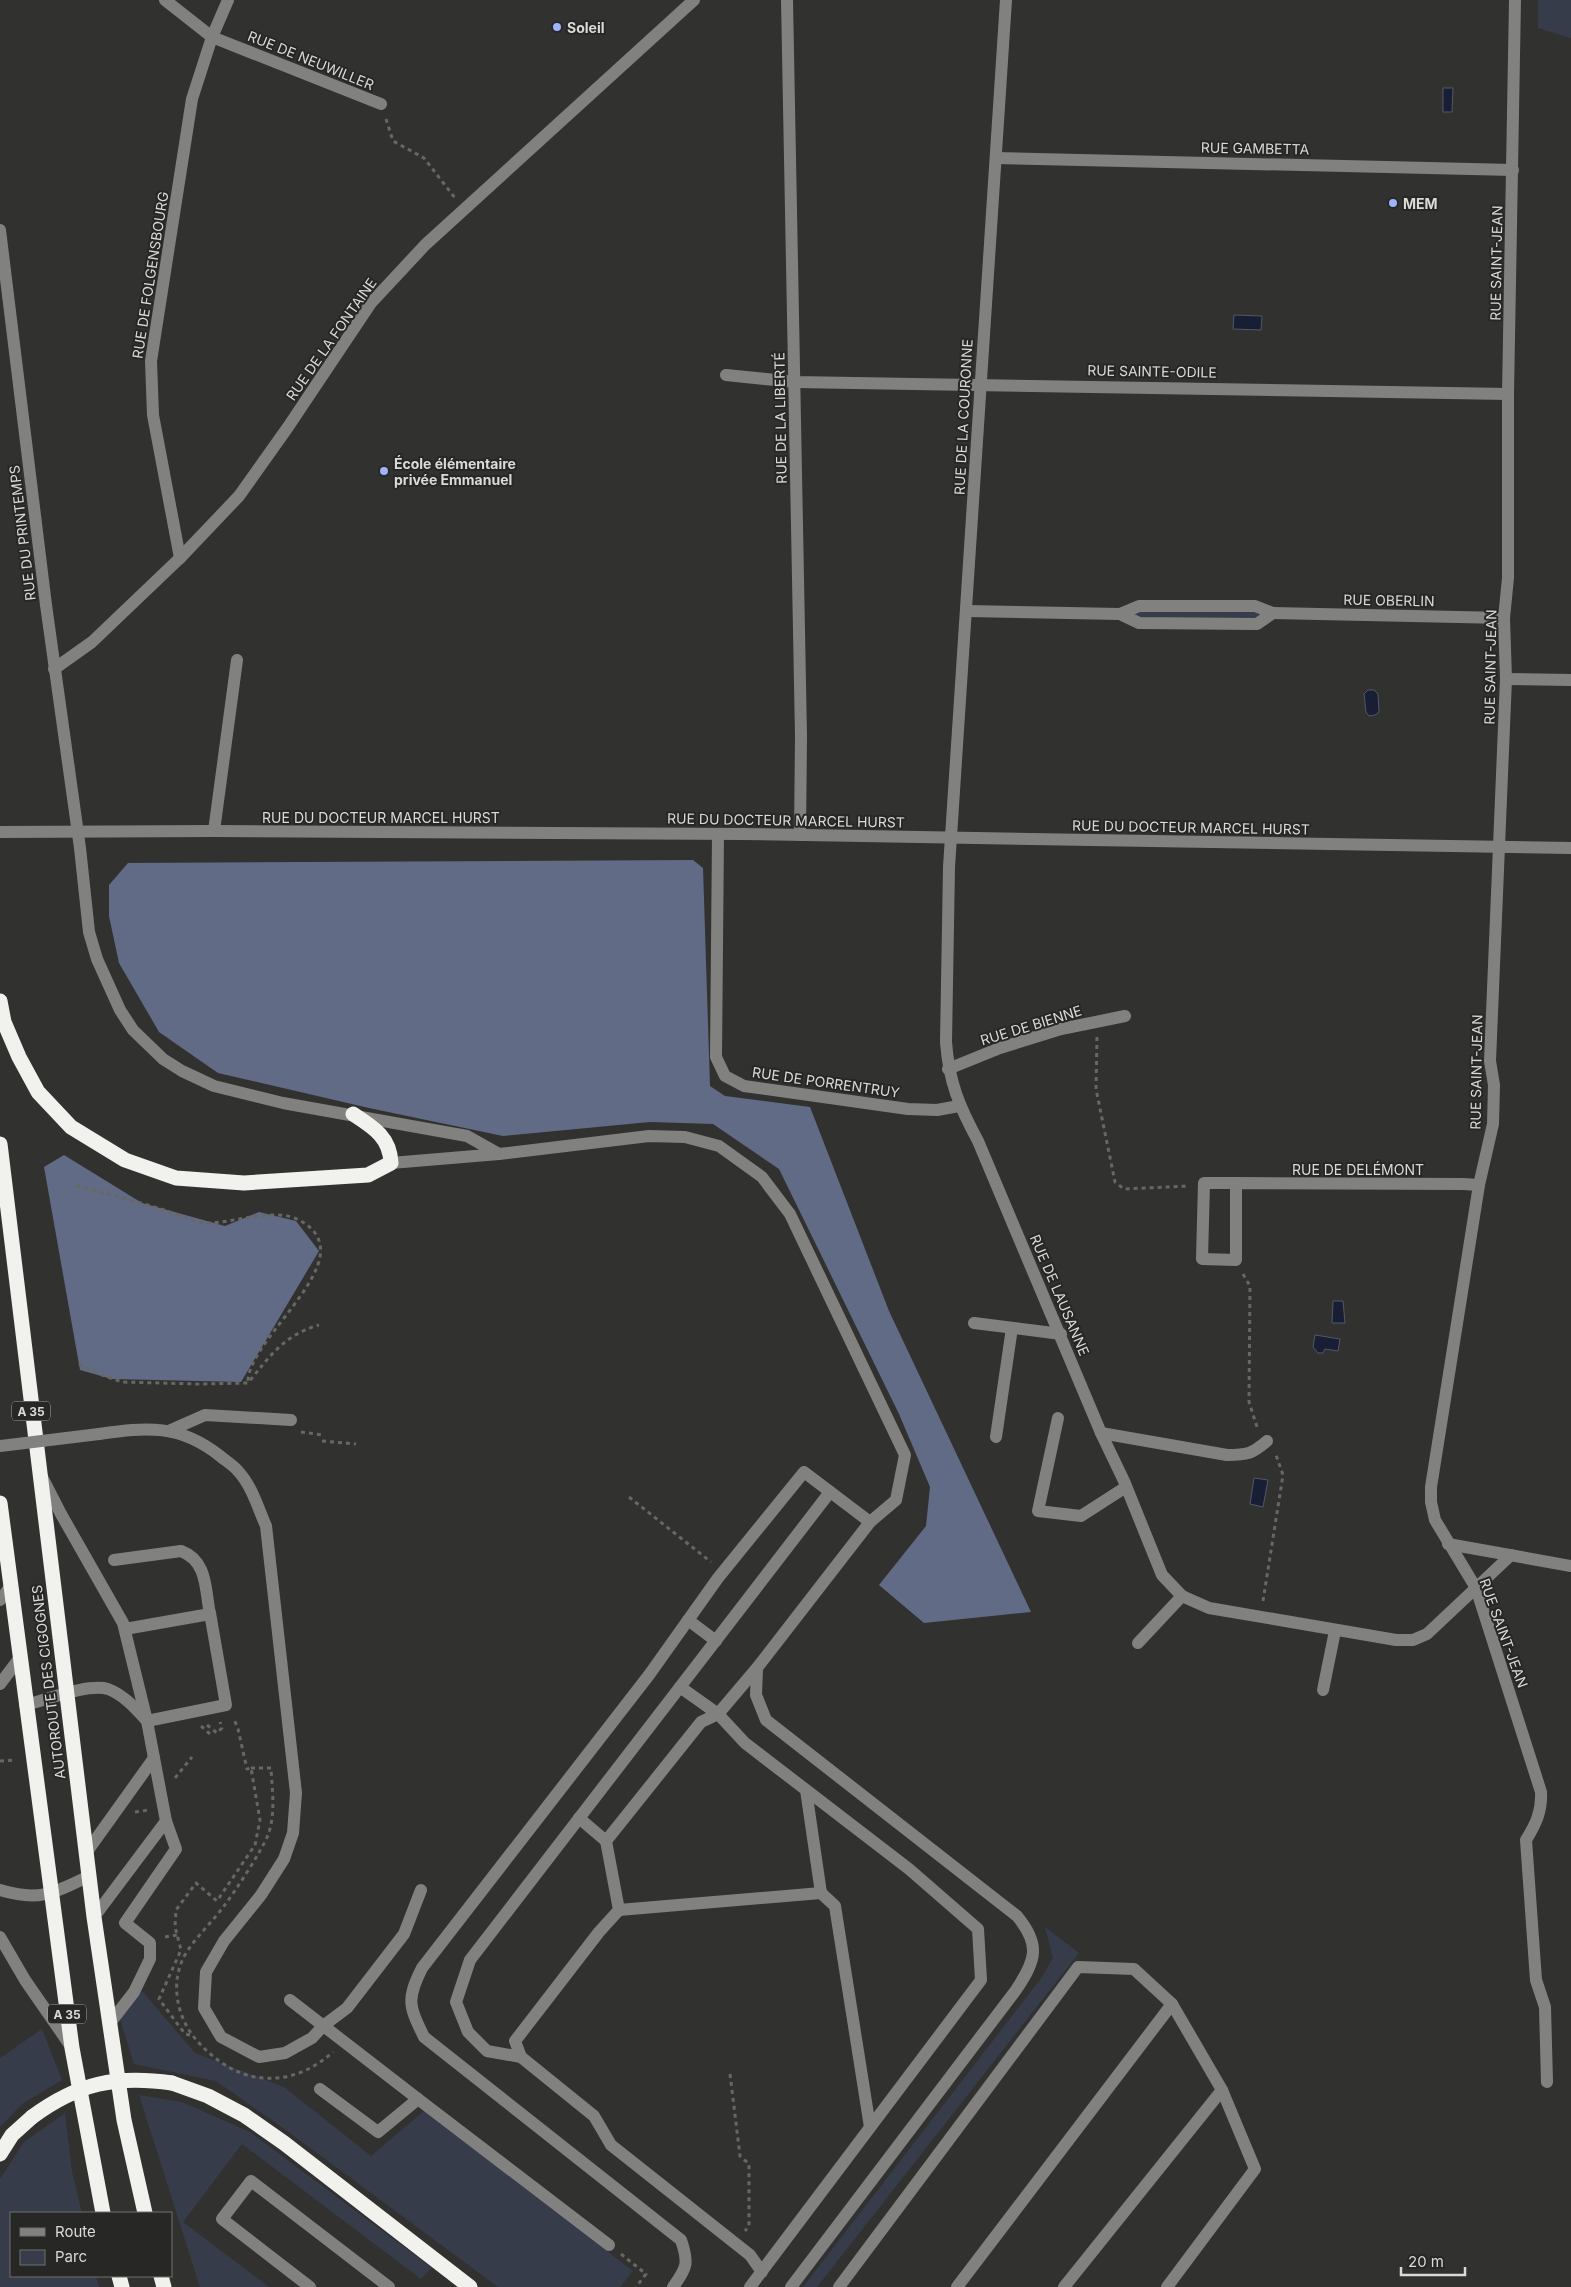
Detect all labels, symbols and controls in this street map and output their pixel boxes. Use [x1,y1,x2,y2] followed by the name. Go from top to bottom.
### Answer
[567,19,604,36] place label: Soleil
[551,21,563,33] marker: Soleil
[245,27,377,93] street label: RUE DE NEUWILLER
[1201,139,1310,157] street label: RUE GAMBETTA
[128,190,172,360] street label: RUE DE FOLGENSBOURG
[1403,195,1438,212] place label: MEM
[1387,197,1399,209] marker: MEM
[1486,205,1506,321] street label: RUE SAINT-JEAN
[282,275,380,403] street label: RUE DE LA FONTAINE
[950,338,976,496] street label: RUE DE LA COURONNE
[770,352,790,484] street label: RUE DE LA LIBERTÉ
[1087,361,1217,381] street label: RUE SAINTE-ODILE
[394,454,516,488] place label: École élémentaire privée Emmanuel
[5,464,39,602] street label: RUE DU PRINTEMPS
[378,465,390,477] marker: École élémentaire privée Emmanuel
[1343,591,1435,609] street label: RUE OBERLIN
[1480,609,1500,725] street label: RUE SAINT-JEAN
[262,809,500,826] street label: RUE DU DOCTEUR MARCEL HURST
[667,809,905,831] street label: RUE DU DOCTEUR MARCEL HURST
[1072,816,1310,838] street label: RUE DU DOCTEUR MARCEL HURST
[978,1002,1084,1048] street label: RUE DE BIENNE
[1466,1014,1486,1130] street label: RUE SAINT-JEAN
[751,1063,901,1101] street label: RUE DE PORRENTRUY
[1292,1161,1424,1178] street label: RUE DE DELÉMONT
[1027,1232,1093,1358] street label: RUE DE LAUSANNE
[12,1402,50,1420] road number: A 35
[1476,1576,1532,1690] street label: RUE SAINT-JEAN
[28,1584,68,1780] street label: AUTOROUTE DES CIGOGNES
[48,2005,86,2024] road number: A 35
[10,2212,172,2277] legend
[55,2222,96,2241] text: Route
[1401,2244,1465,2276] scale bar
[55,2247,87,2266] text: Parc
[1408,2252,1444,2271] text: 20 m

